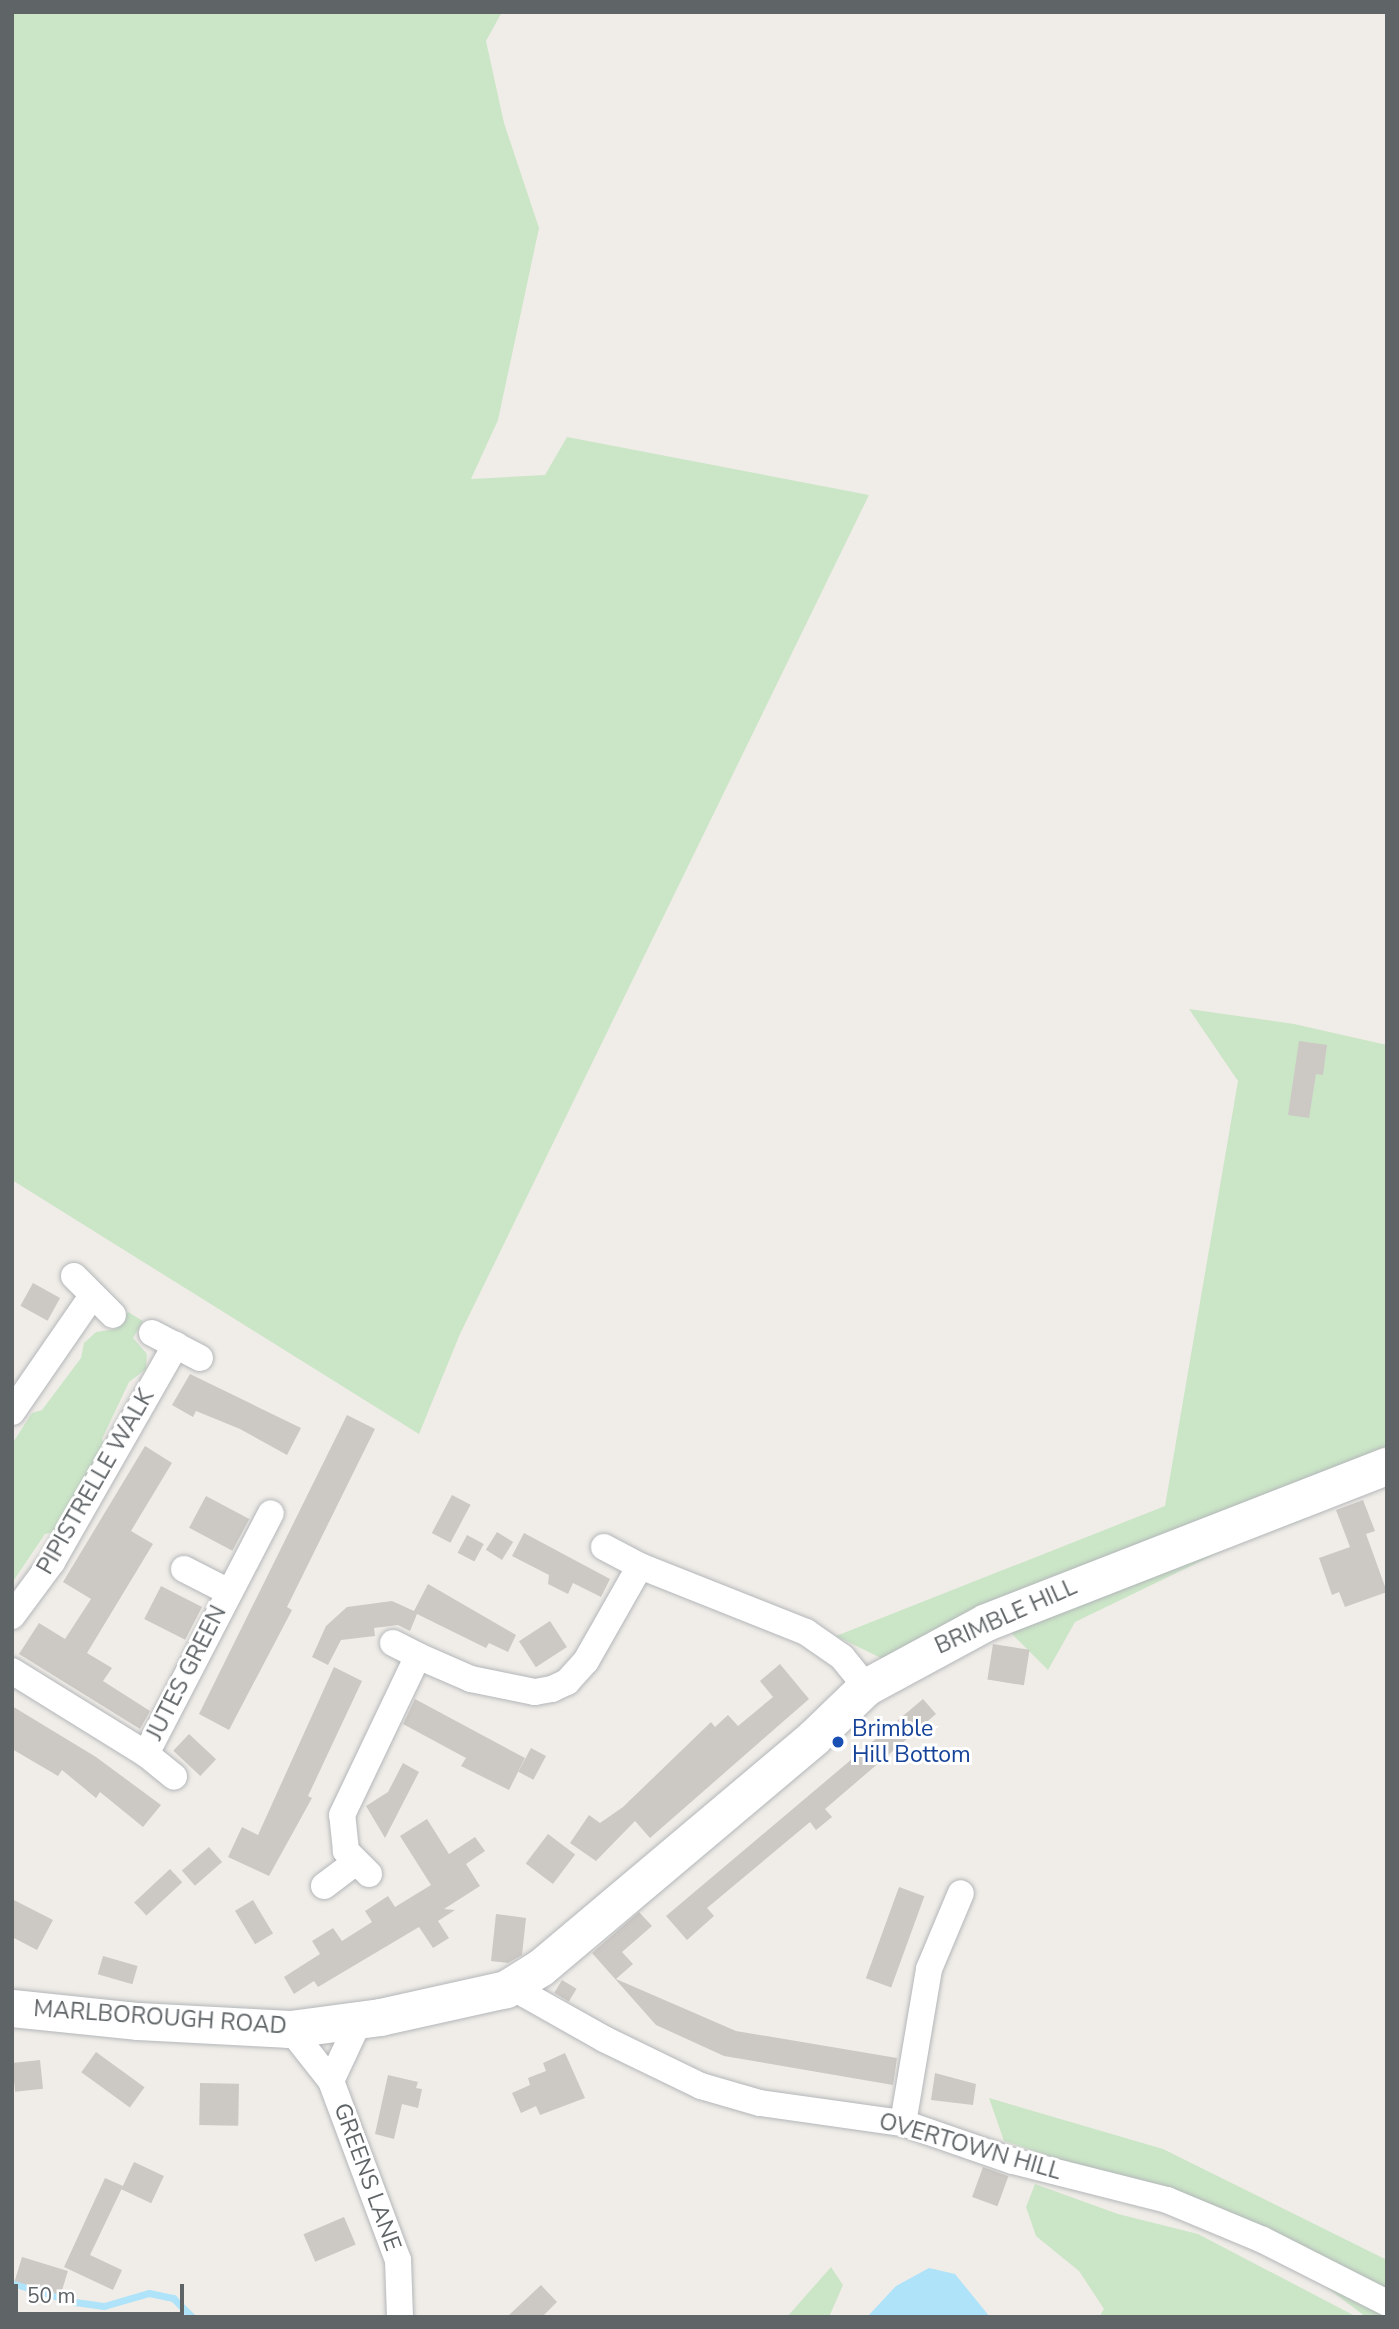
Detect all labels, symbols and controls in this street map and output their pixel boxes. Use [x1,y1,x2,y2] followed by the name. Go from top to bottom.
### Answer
[32,1384,160,1580] street label: PIPISTRELLE WALK
[931,1573,1081,1661] street label: BRIMBLE HILL
[141,1601,233,1745] street label: JUTES GREEN
[852,1715,971,1769] place label: Brimble Hill Bottom
[830,1734,846,1750] marker: Brimble Hill Bottom
[32,1995,288,2041] street label: MARLBOROUGH ROAD
[327,2099,407,2255] street label: GREENS LANE
[876,2108,1064,2186] street label: OVERTOWN HILL
[18,2270,187,2314] scale bar
[27,2282,76,2310] text: 50 m

